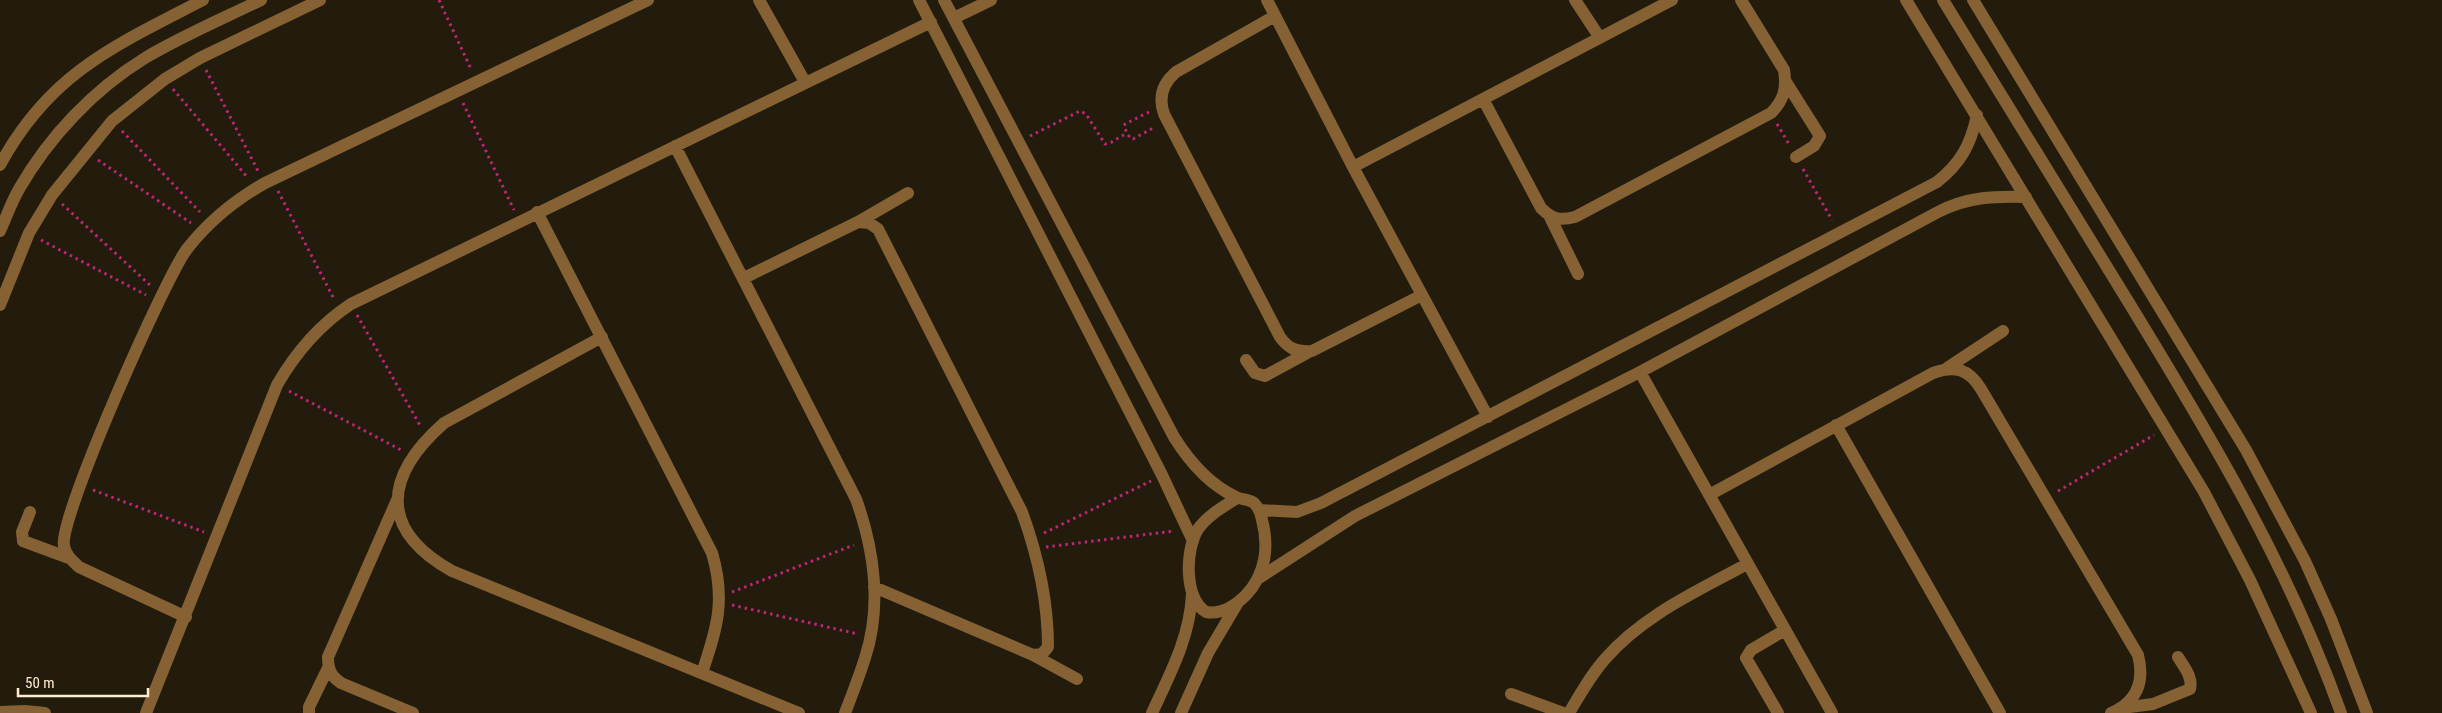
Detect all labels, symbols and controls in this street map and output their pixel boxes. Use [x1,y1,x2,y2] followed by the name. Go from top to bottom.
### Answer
[18,666,148,698] scale bar
[25,674,55,692] text: 50 m

